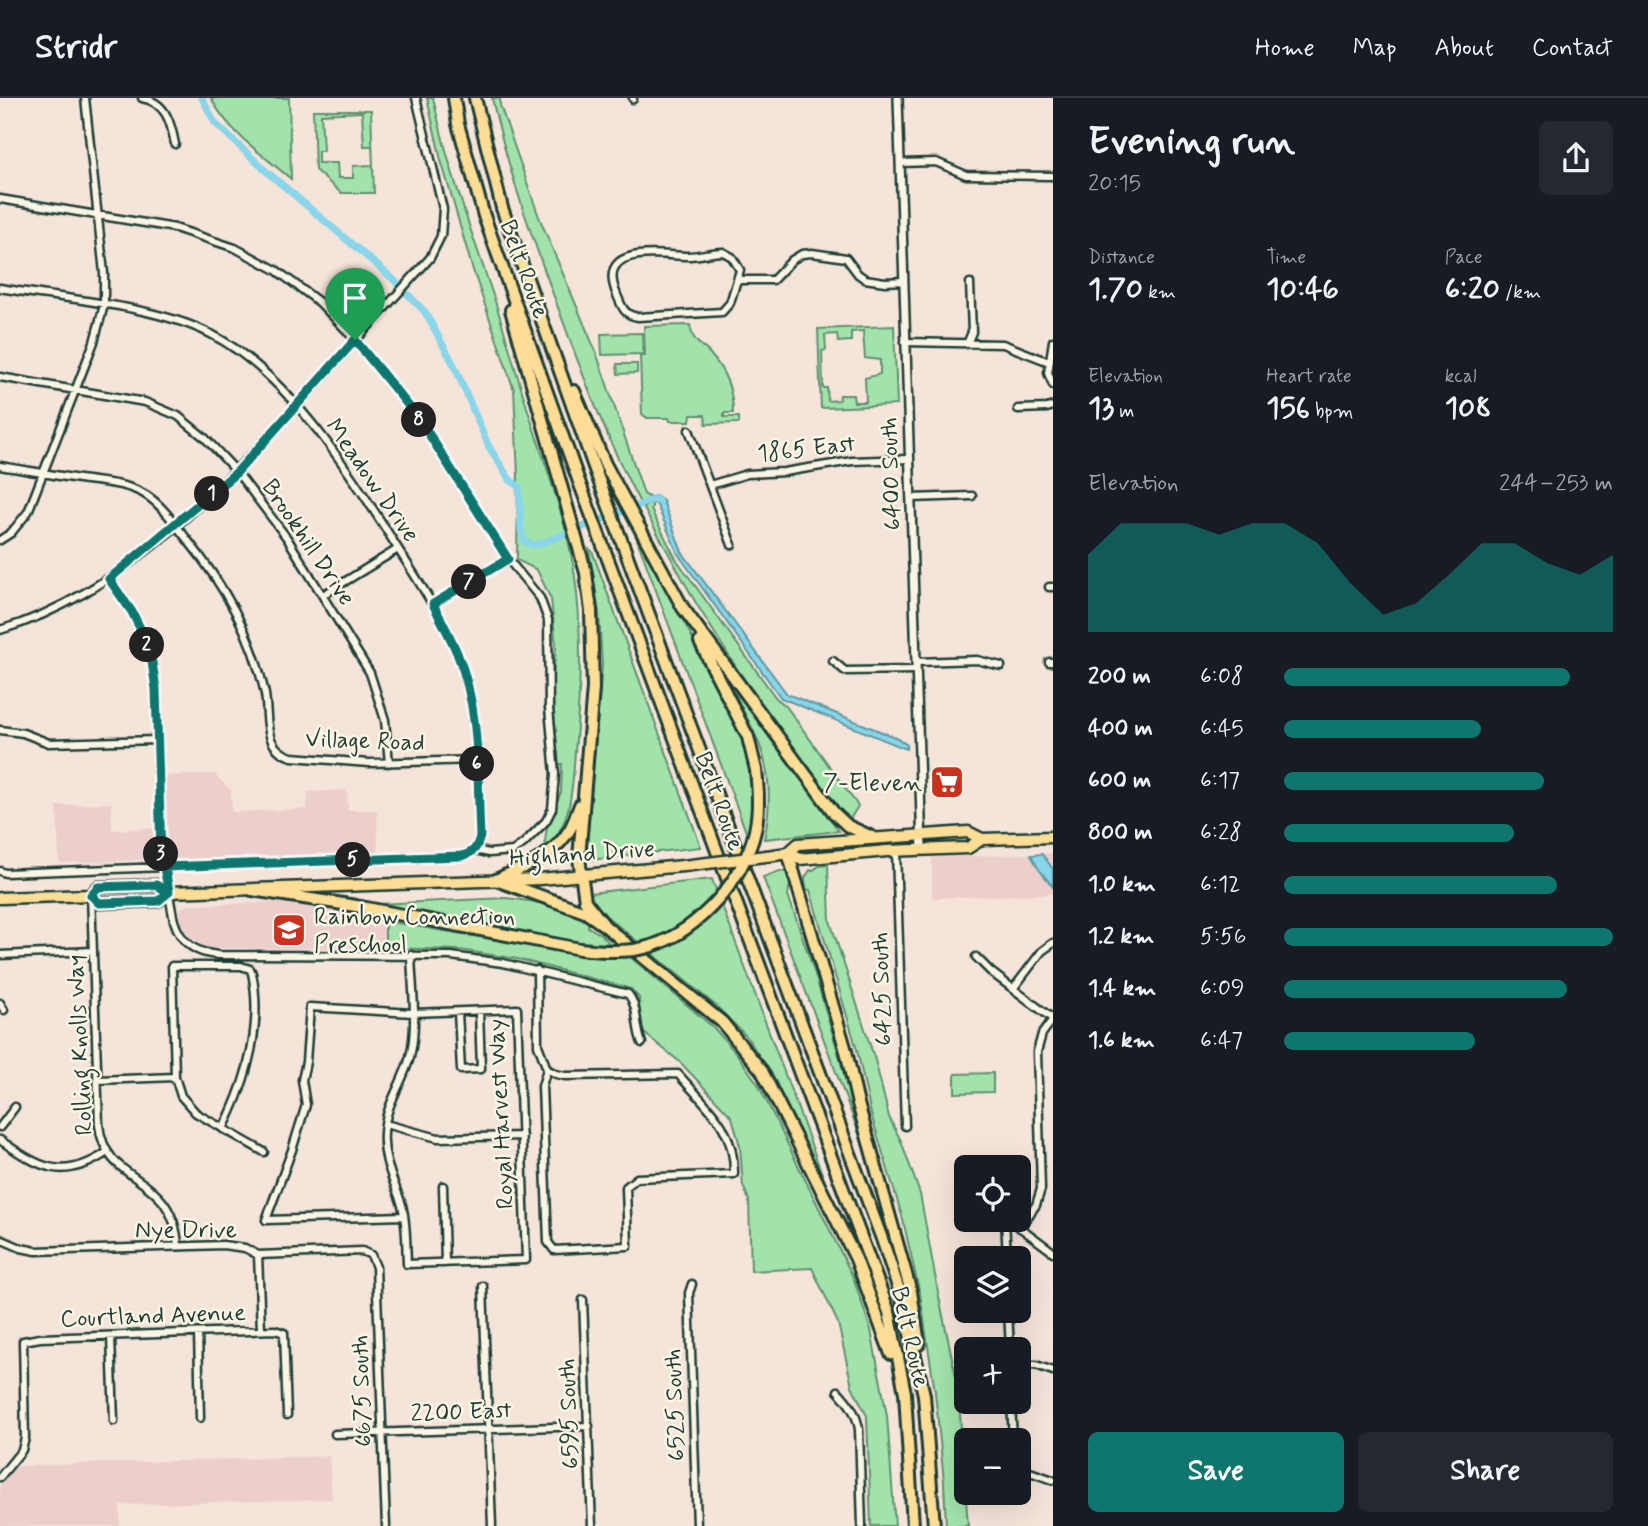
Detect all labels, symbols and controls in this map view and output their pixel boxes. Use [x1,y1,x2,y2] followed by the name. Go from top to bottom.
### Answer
[35,26,117,70] text: Stridr
[1255,33,1315,64] text: Home
[1353,33,1397,64] text: Map
[1435,33,1494,64] text: About
[1532,33,1613,64] text: Contact
[1088,118,1295,167] text: Evening run
[1539,121,1613,195] button: share
[1088,169,1141,199] text: 20:15
[491,216,556,323] street label: Belt Route
[1088,245,1155,270] text: Distance
[1266,245,1306,270] text: Time
[1445,245,1482,270] text: Pace
[325,268,385,340] pin
[1088,270,1143,309] text: 1.70
[1266,270,1339,309] text: 10:46
[1445,270,1500,309] text: 6:20
[336,279,374,317] icon: arrive
[1143,280,1176,305] text: km
[1500,280,1541,305] text: /km
[1088,364,1163,389] text: Elevation
[1266,364,1352,389] text: Heart rate
[1445,364,1477,389] text: kcal
[1088,389,1114,428] text: 13
[1266,389,1310,428] text: 156
[1445,389,1491,428] text: 108
[1114,399,1134,424] text: m
[1310,399,1353,424] text: bpm
[402,402,436,438] pin: 8
[413,407,424,432] text: 8
[318,413,426,549] street label: Meadow Drive
[874,417,909,531] street label: 6400 South
[756,429,857,470] street label: 1865 East
[1088,469,1179,499] text: Elevation
[1499,469,1613,499] text: 244–253 m
[254,474,361,612] street label: Brookhill Drive
[194,476,230,512] pin: 1
[207,481,216,506] text: 1
[452,564,486,600] pin: 7
[463,569,474,594] text: 7
[130,628,164,662] pin: 2
[142,632,151,657] text: 2
[1088,662,1151,692] text: 200 m
[1200,662,1243,692] text: 6:08
[1088,714,1153,744] text: 400 m
[1200,714,1244,744] text: 6:45
[305,724,425,759] street label: Village Road
[460,746,494,782] pin: 6
[686,748,751,855] street label: Belt Route
[472,751,481,776] text: 6
[928,763,966,801] supermarket icon: 7-Eleven
[1088,766,1151,796] text: 600 m
[1200,766,1240,796] text: 6:17
[823,768,922,799] place label: 7-Eleven
[1088,818,1152,848] text: 800 m
[1200,818,1242,848] text: 6:28
[508,834,656,878] street label: Highland Drive
[144,836,178,872] pin: 3
[156,841,165,866] text: 3
[336,842,370,878] pin: 5
[347,847,358,872] text: 5
[1088,870,1156,900] text: 1.0 km
[1200,870,1240,900] text: 6:12
[314,902,515,961] place label: Rainbow Connection Preschool
[270,911,308,949] school or university icon: Rainbow Connection Preschool
[1088,922,1154,952] text: 1.2 km
[1200,922,1246,952] text: 5:56
[865,931,900,1047] street label: 6425 South
[60,953,104,1136] street label: Rolling Knolls Way
[1088,974,1156,1004] text: 1.4 km
[1200,974,1244,1004] text: 6:09
[481,1018,522,1210] street label: Royal Harvest Way
[1088,1026,1155,1056] text: 1.6 km
[1200,1026,1243,1056] text: 6:47
[954,1155,1031,1505] map controls
[954,1155,1031,1232] button: locate
[135,1215,237,1246] street label: Nye Drive
[954,1246,1031,1323] button: layers
[883,1284,936,1391] street label: Belt Route
[60,1298,246,1335] street label: Courtland Avenue
[345,1334,380,1447] street label: 6675 South
[954,1337,1031,1414] button: +
[658,1348,693,1462] street label: 6525 South
[552,1358,587,1470] street label: 6595 South
[410,1395,513,1430] street label: 2200 East
[954,1428,1031,1505] button: −
[1088,1432,1344,1512] button: Save
[1358,1432,1613,1512] button: Share

